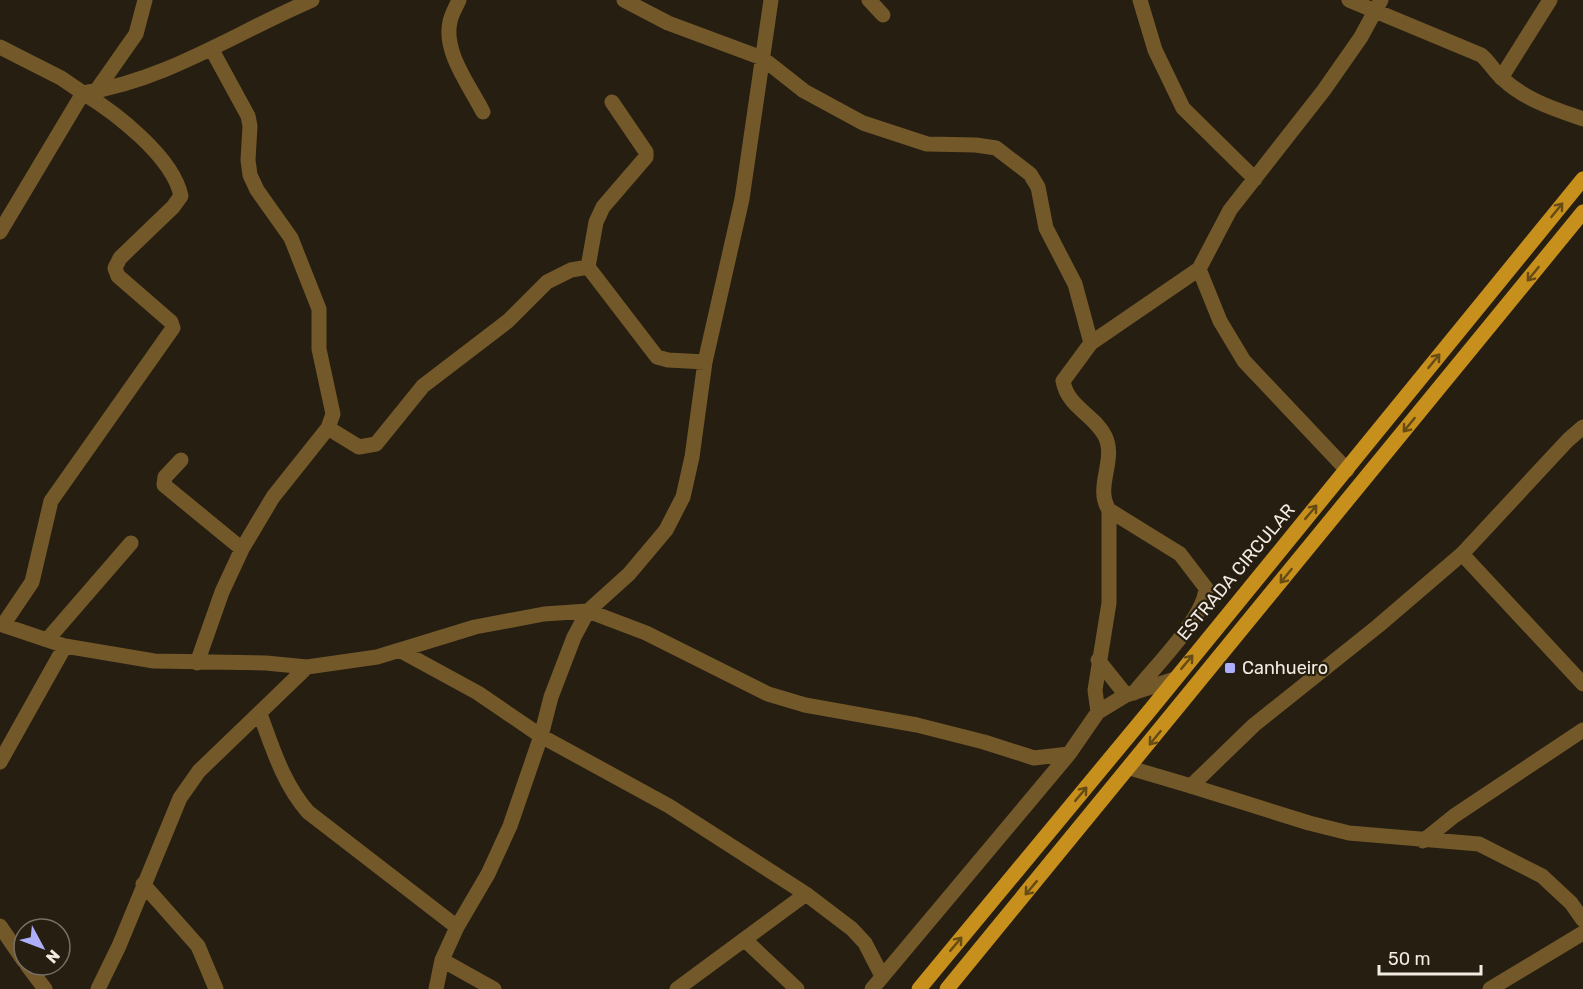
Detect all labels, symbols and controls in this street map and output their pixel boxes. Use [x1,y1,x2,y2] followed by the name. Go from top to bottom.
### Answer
[1551,202,1564,218] one-way arrow
[1526,266,1539,282] one-way arrow
[1427,353,1440,369] one-way arrow
[1403,417,1416,433] one-way arrow
[1172,499,1300,645] street label: ESTRADA CIRCULAR
[1305,504,1318,520] one-way arrow
[1280,568,1293,584] one-way arrow
[1180,654,1193,670] one-way arrow
[1242,657,1328,679] place label: Canhueiro
[1223,661,1237,675] marker: Canhueiro
[1148,730,1161,746] one-way arrow
[1074,786,1087,802] one-way arrow
[1024,880,1037,896] one-way arrow
[12,917,72,977] north arrow
[949,937,963,952] one-way arrow
[1379,938,1481,976] scale bar
[42,946,64,967] text: N
[1388,948,1431,970] text: 50 m

